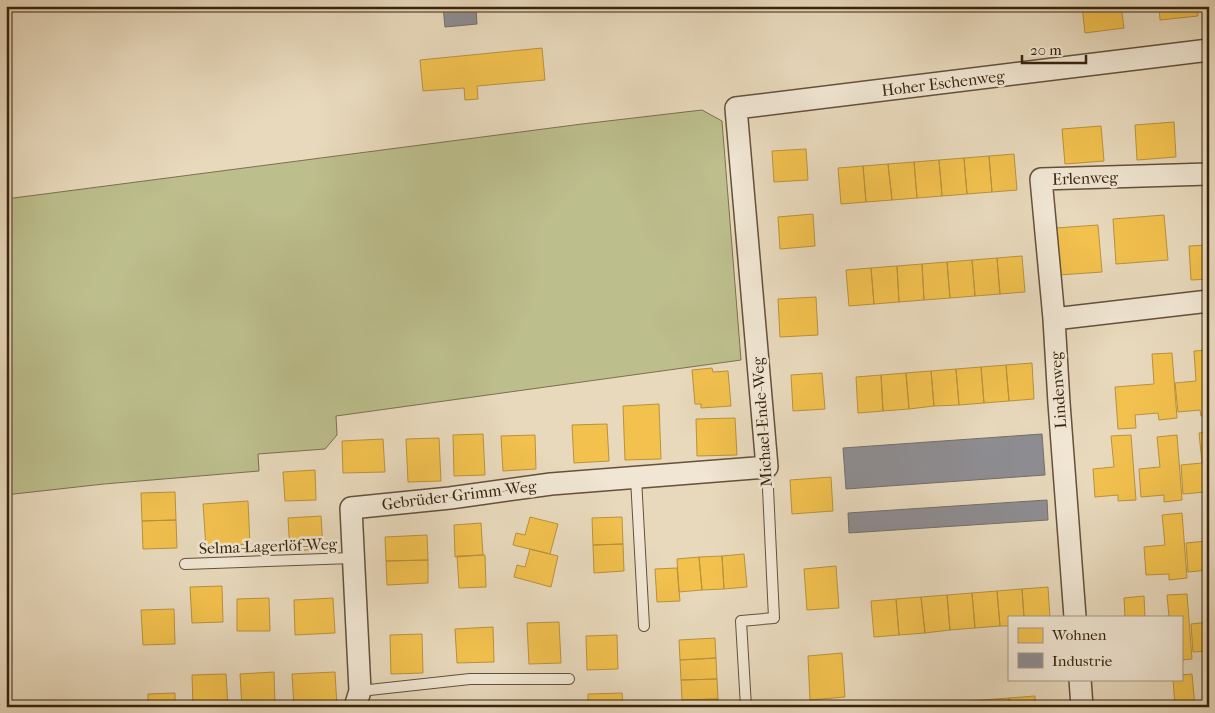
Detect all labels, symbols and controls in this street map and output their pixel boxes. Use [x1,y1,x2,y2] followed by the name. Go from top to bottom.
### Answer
[1022,32,1086,64] scale bar
[1030,41,1062,59] text: 20 m
[880,66,1006,100] street label: Hoher Eschenweg
[1052,167,1119,189] street label: Erlenweg
[1046,350,1070,429] street label: Lindenweg
[748,356,776,487] street label: Michael-Ende-Weg
[381,476,538,514] street label: Gebrüder-Grimm-Weg
[198,534,338,558] street label: Selma-Lagerlöf-Weg
[1008,616,1182,680] legend
[1051,626,1107,644] text: Wohnen
[1052,652,1113,670] text: Industrie

